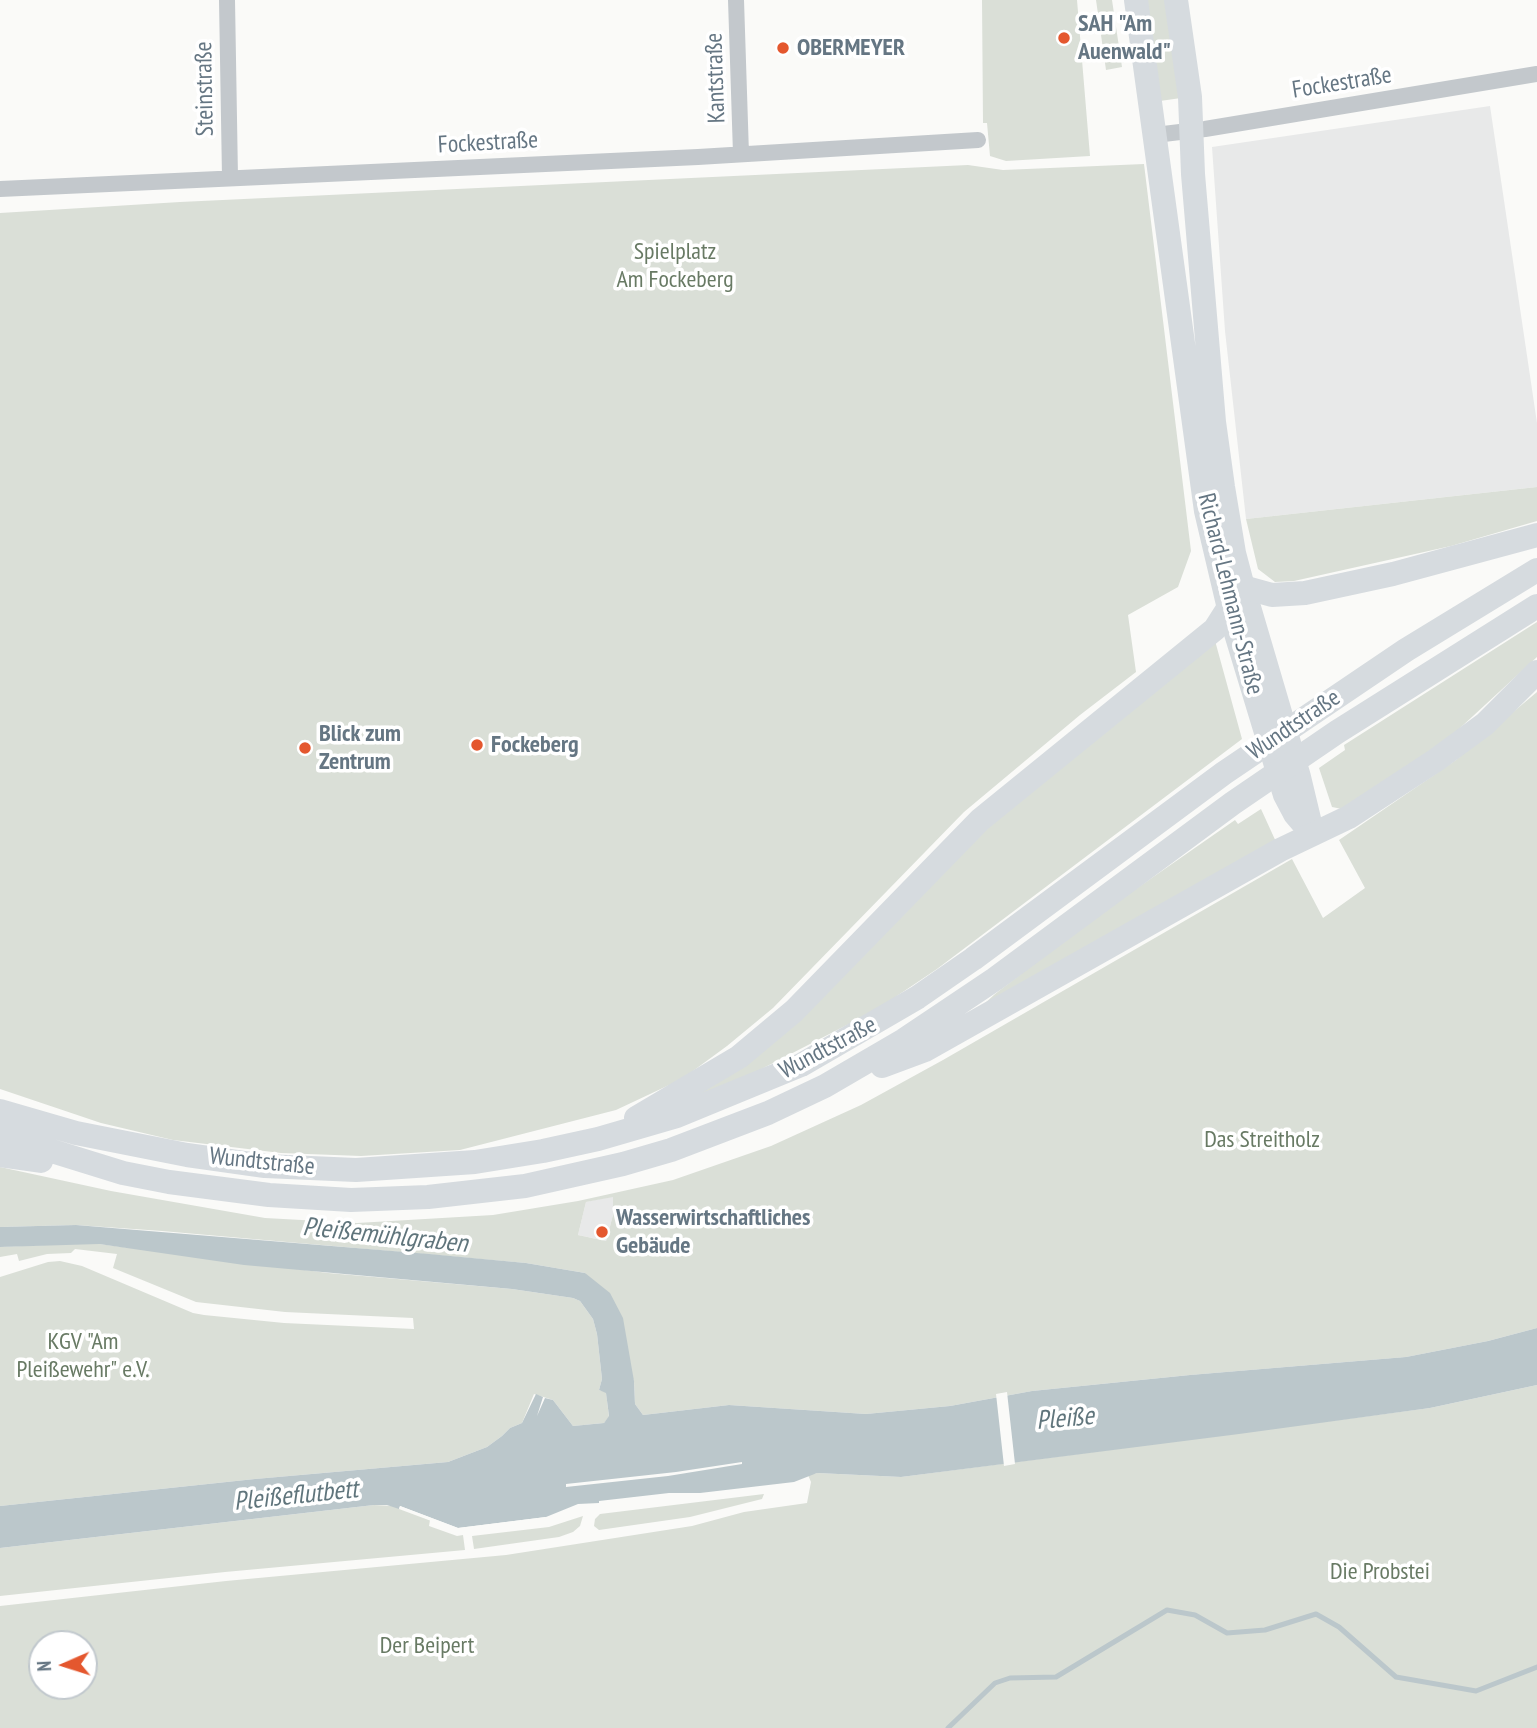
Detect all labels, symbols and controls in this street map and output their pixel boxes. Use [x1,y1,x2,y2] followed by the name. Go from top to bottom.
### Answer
[1078,10,1171,66] place label: SAH "Am Auenwald"
[1056,30,1072,46] marker: SAH "Am Auenwald"
[700,32,732,124] street label: Kantstraße
[797,34,905,62] place label: OBERMEYER
[775,40,791,56] marker: OBERMEYER
[190,41,220,137] street label: Steinstraße
[1290,61,1394,105] street label: Fockestraße
[437,126,539,160] street label: Fockestraße
[616,238,734,294] park label: Spielplatz Am Fockeberg
[1191,490,1269,698] street label: Richard-Lehmann-Straße
[1242,683,1346,767] street label: Wundtstraße
[319,720,401,776] place label: Blick zum Zentrum
[491,731,579,759] place label: Fockeberg
[469,737,485,753] marker: Fockeberg
[297,740,313,756] marker: Blick zum Zentrum
[775,1010,881,1086] street label: Wundtstraße
[1204,1126,1320,1154] park label: Das Streitholz
[208,1142,316,1182] street label: Wundtstraße
[616,1204,810,1260] place label: Wasserwirtschaftliches Gebäude
[301,1212,469,1260] water label: Pleißemühlgraben
[594,1224,610,1240] marker: Wasserwirtschaftliches Gebäude
[16,1328,150,1384] park label: KGV "Am Pleißewehr" e.V.
[1035,1401,1095,1437] water label: Pleiße
[232,1474,360,1518] water label: Pleißeflutbett
[1330,1558,1430,1586] park label: Die Probstei
[28,1630,98,1700] north arrow
[380,1632,474,1660] park label: Der Beipert
[32,1660,56,1672] text: N

